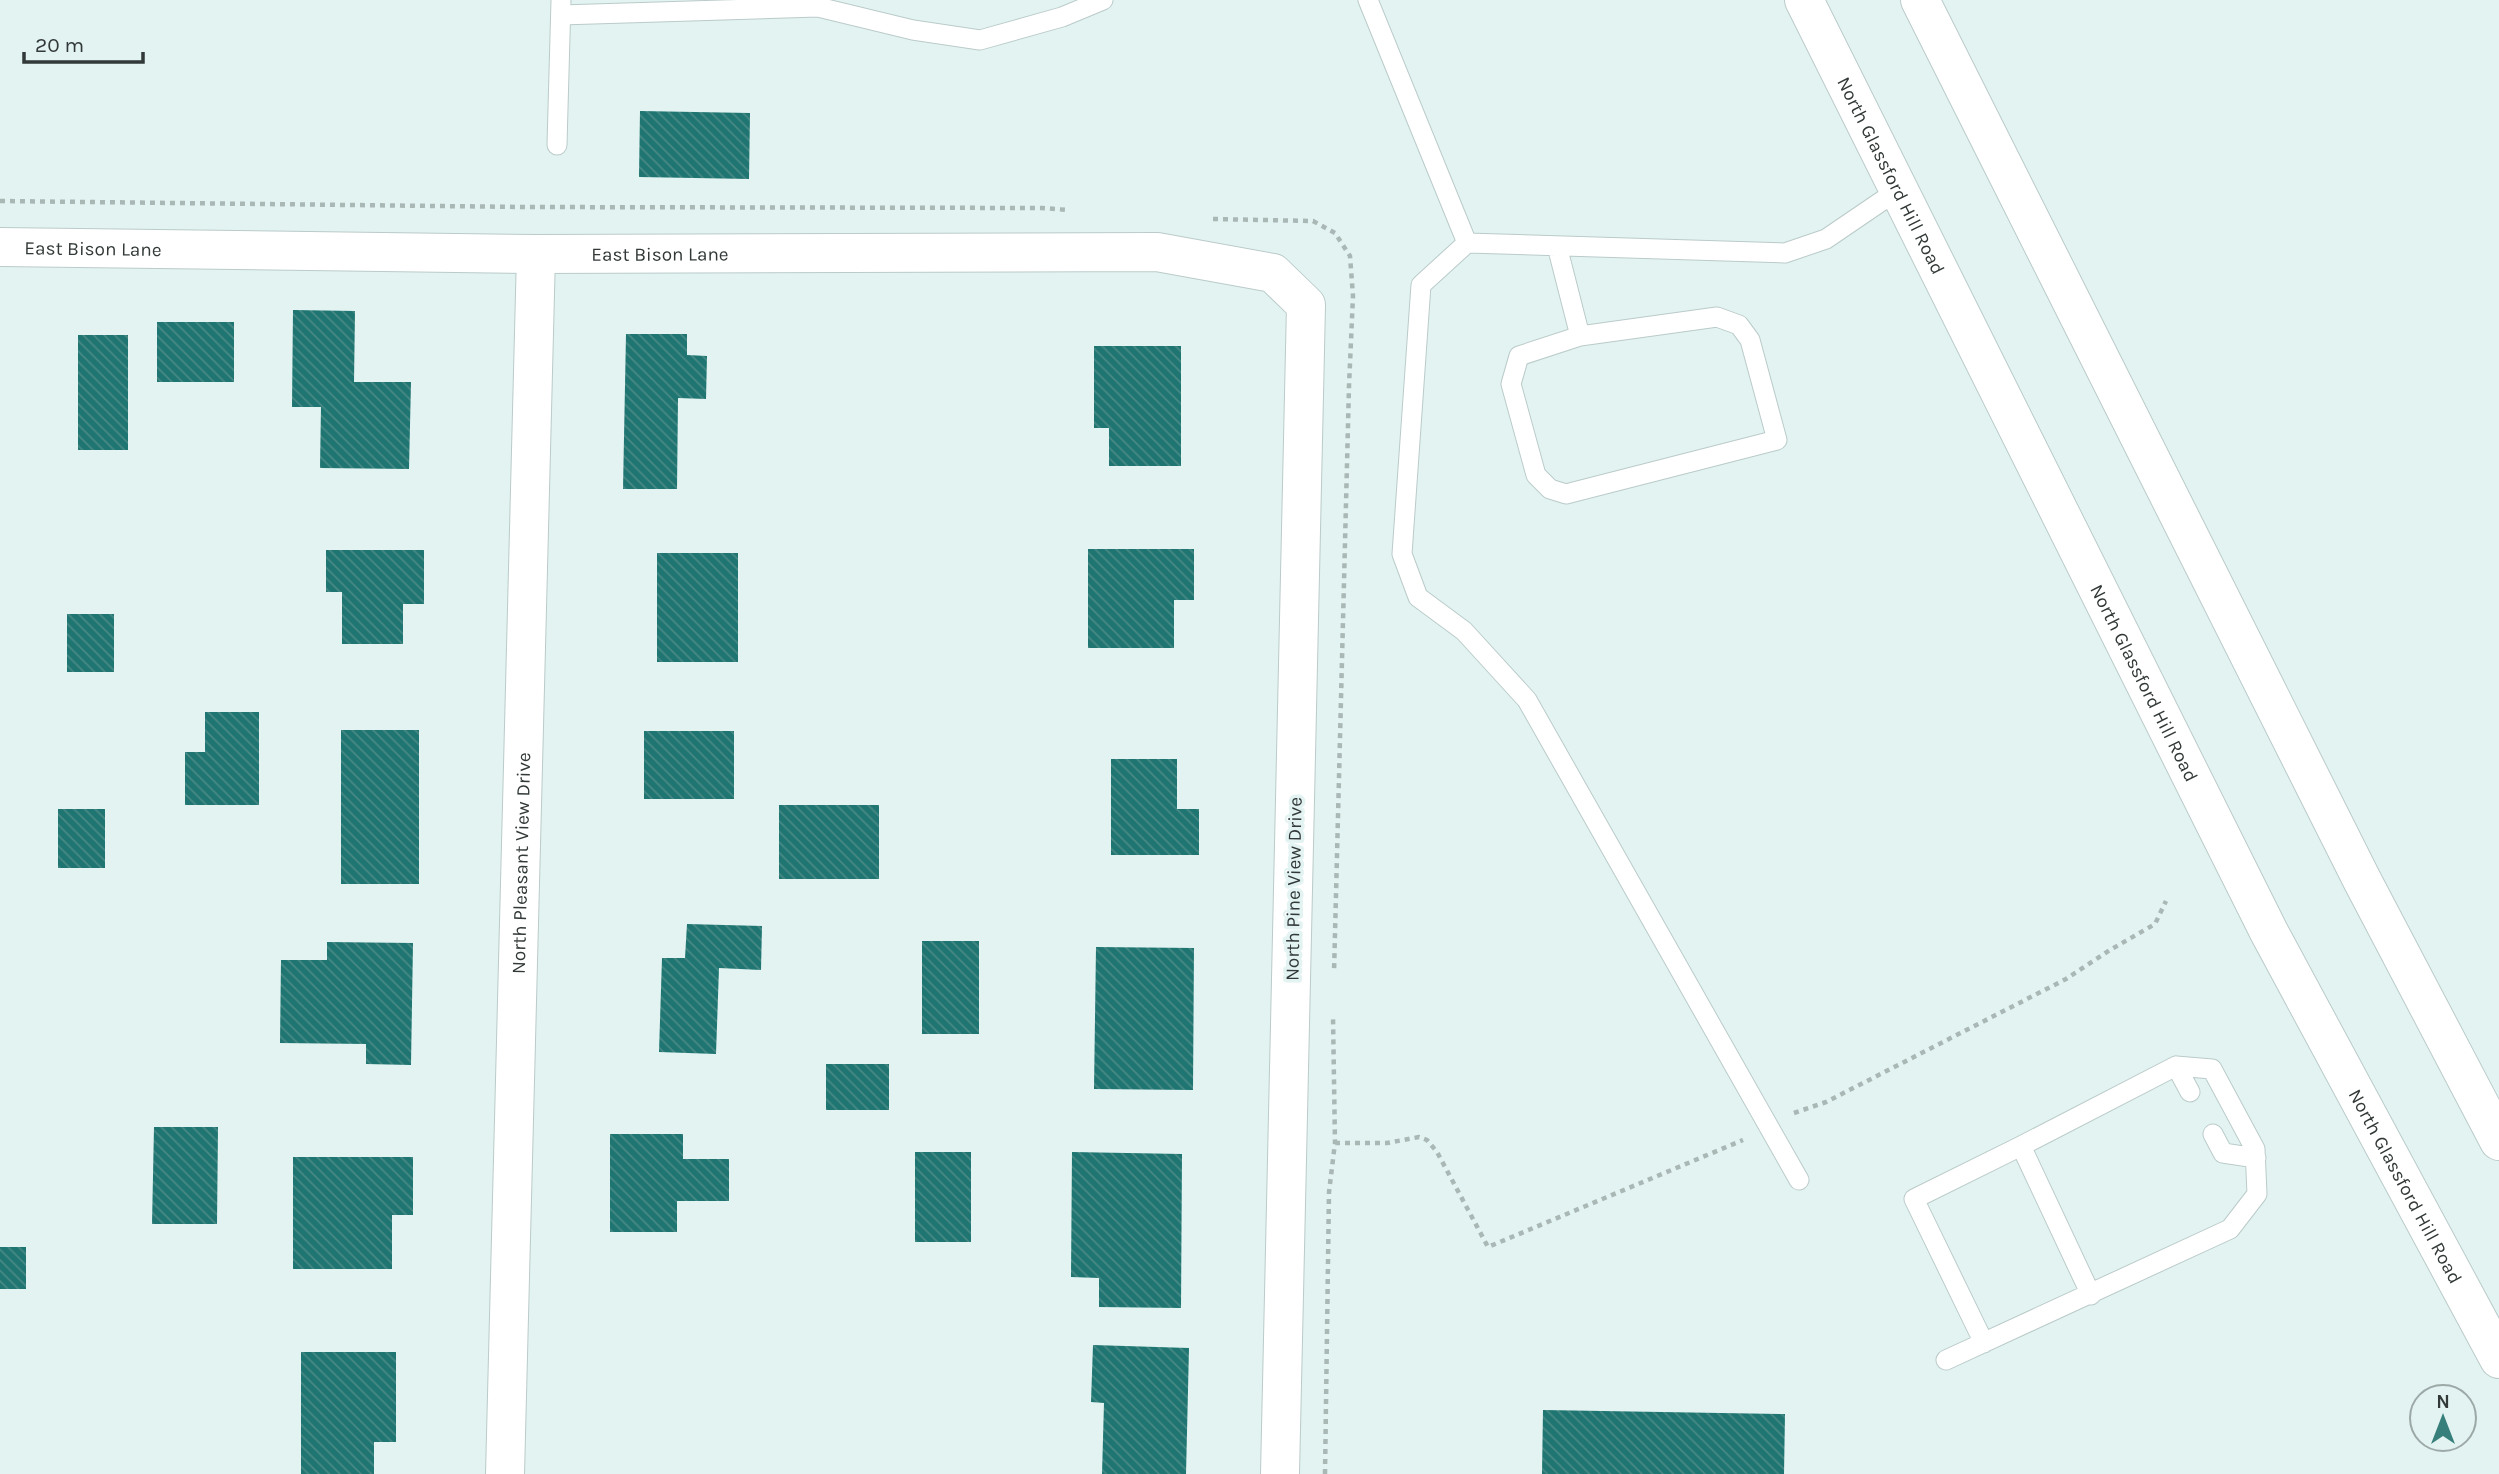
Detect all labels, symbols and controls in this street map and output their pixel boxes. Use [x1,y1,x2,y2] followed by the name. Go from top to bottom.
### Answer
[24,21,144,65] scale bar
[35,33,84,57] text: 20 m
[1832,73,1949,278] street label: North Glassford Hill Road
[24,237,162,261] street label: East Bison Lane
[591,243,729,266] street label: East Bison Lane
[2085,581,2202,786] street label: North Glassford Hill Road
[508,752,535,974] street label: North Pleasant View Drive
[1281,797,1307,981] street label: North Pine View Drive
[2344,1085,2466,1288] street label: North Glassford Hill Road
[2408,1383,2478,1453] north arrow
[2436,1391,2450,1413] text: N

